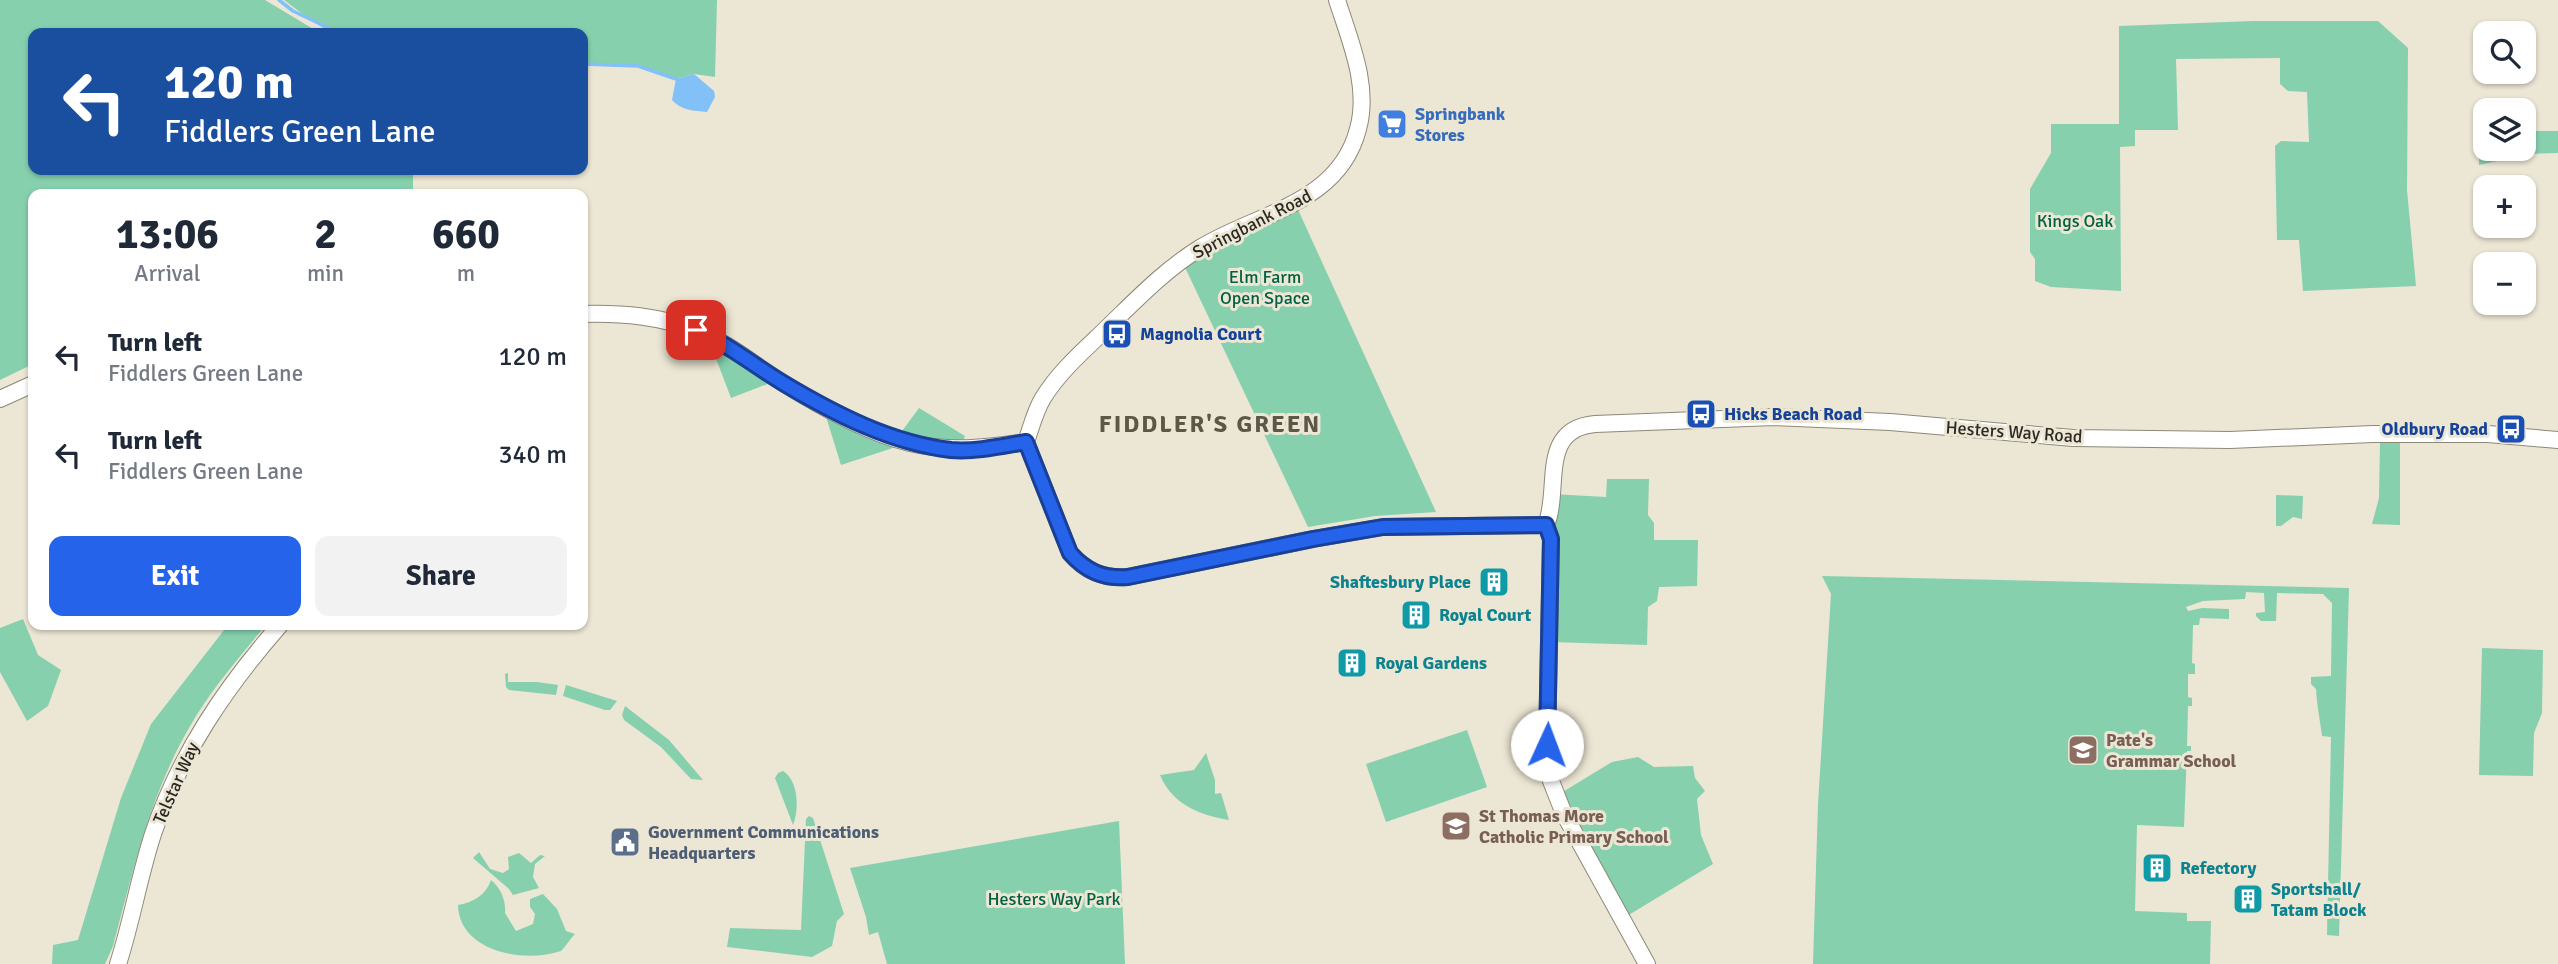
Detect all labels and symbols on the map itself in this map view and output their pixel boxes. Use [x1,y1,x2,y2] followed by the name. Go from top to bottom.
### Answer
[1415,103,1506,146] place label: Springbank Stores
[1375,107,1409,141] supermarket icon: Springbank Stores
[1189,185,1315,263] street label: Springbank Road
[2037,210,2113,232] park label: Kings Oak
[1220,266,1310,309] park label: Elm Farm Open Space
[666,300,726,360] pin
[1100,317,1134,351] bus stop icon: Magnolia Court
[1140,323,1262,345] place label: Magnolia Court
[1684,397,1718,431] bus stop icon: Hicks Beach Road
[1724,403,1862,425] place label: Hicks Beach Road
[1099,409,1321,439] district label: FIDDLER'S GREEN
[2494,412,2528,446] bus stop icon: Oldbury Road
[1945,416,2083,448] street label: Hesters Way Road
[2382,418,2488,440] place label: Oldbury Road
[1477,565,1511,599] building icon: Shaftesbury Place
[1330,571,1471,593] place label: Shaftesbury Place
[1399,598,1433,632] building icon: Royal Court
[1439,604,1532,626] place label: Royal Court
[1335,646,1369,680] building icon: Royal Gardens
[1375,652,1487,674] place label: Royal Gardens
[1510,708,1584,782] position arrow
[2106,729,2237,772] place label: Pate's Grammar School
[2066,733,2100,767] school or university icon: Pate's Grammar School
[148,738,204,827] street label: Telstar Way
[1479,805,1669,848] place label: St Thomas More Catholic Primary School
[1439,809,1473,843] school or university icon: St Thomas More Catholic Primary School
[648,821,879,864] place label: Government Communications Headquarters
[608,825,642,859] public building icon: Government Communications Headquarters
[2140,851,2174,885] building icon: Refectory
[2180,857,2256,879] place label: Refectory
[2271,878,2367,921] place label: Sportshall/ Tatam Block
[2231,882,2265,916] building icon: Sportshall/ Tatam Block
[987,888,1121,910] park label: Hesters Way Park

